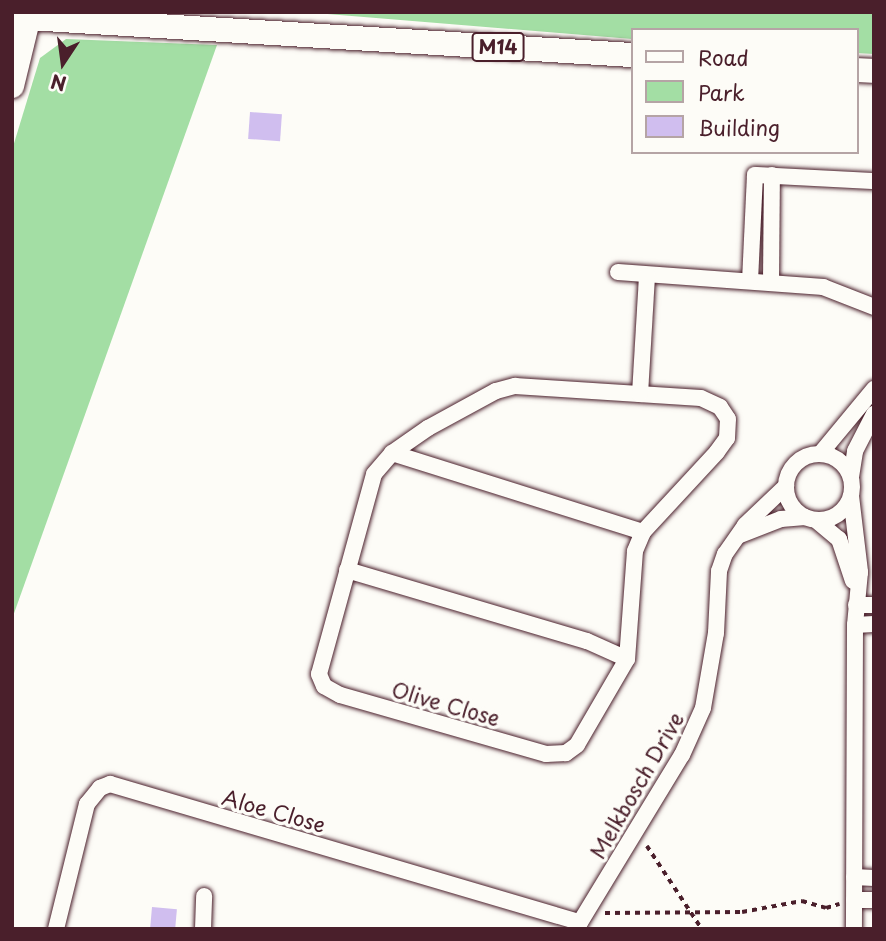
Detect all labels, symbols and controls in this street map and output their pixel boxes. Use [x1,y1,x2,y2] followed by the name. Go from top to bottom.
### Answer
[28,28,98,98] north arrow
[630,28,858,154] legend
[470,32,526,62] road number: M14
[698,41,749,73] text: Road
[48,68,69,99] text: N
[698,76,745,108] text: Park
[698,111,780,143] text: Building
[389,676,503,730] street label: Olive Close
[584,707,688,863] street label: Melkbosch Drive
[219,783,329,837] street label: Aloe Close

